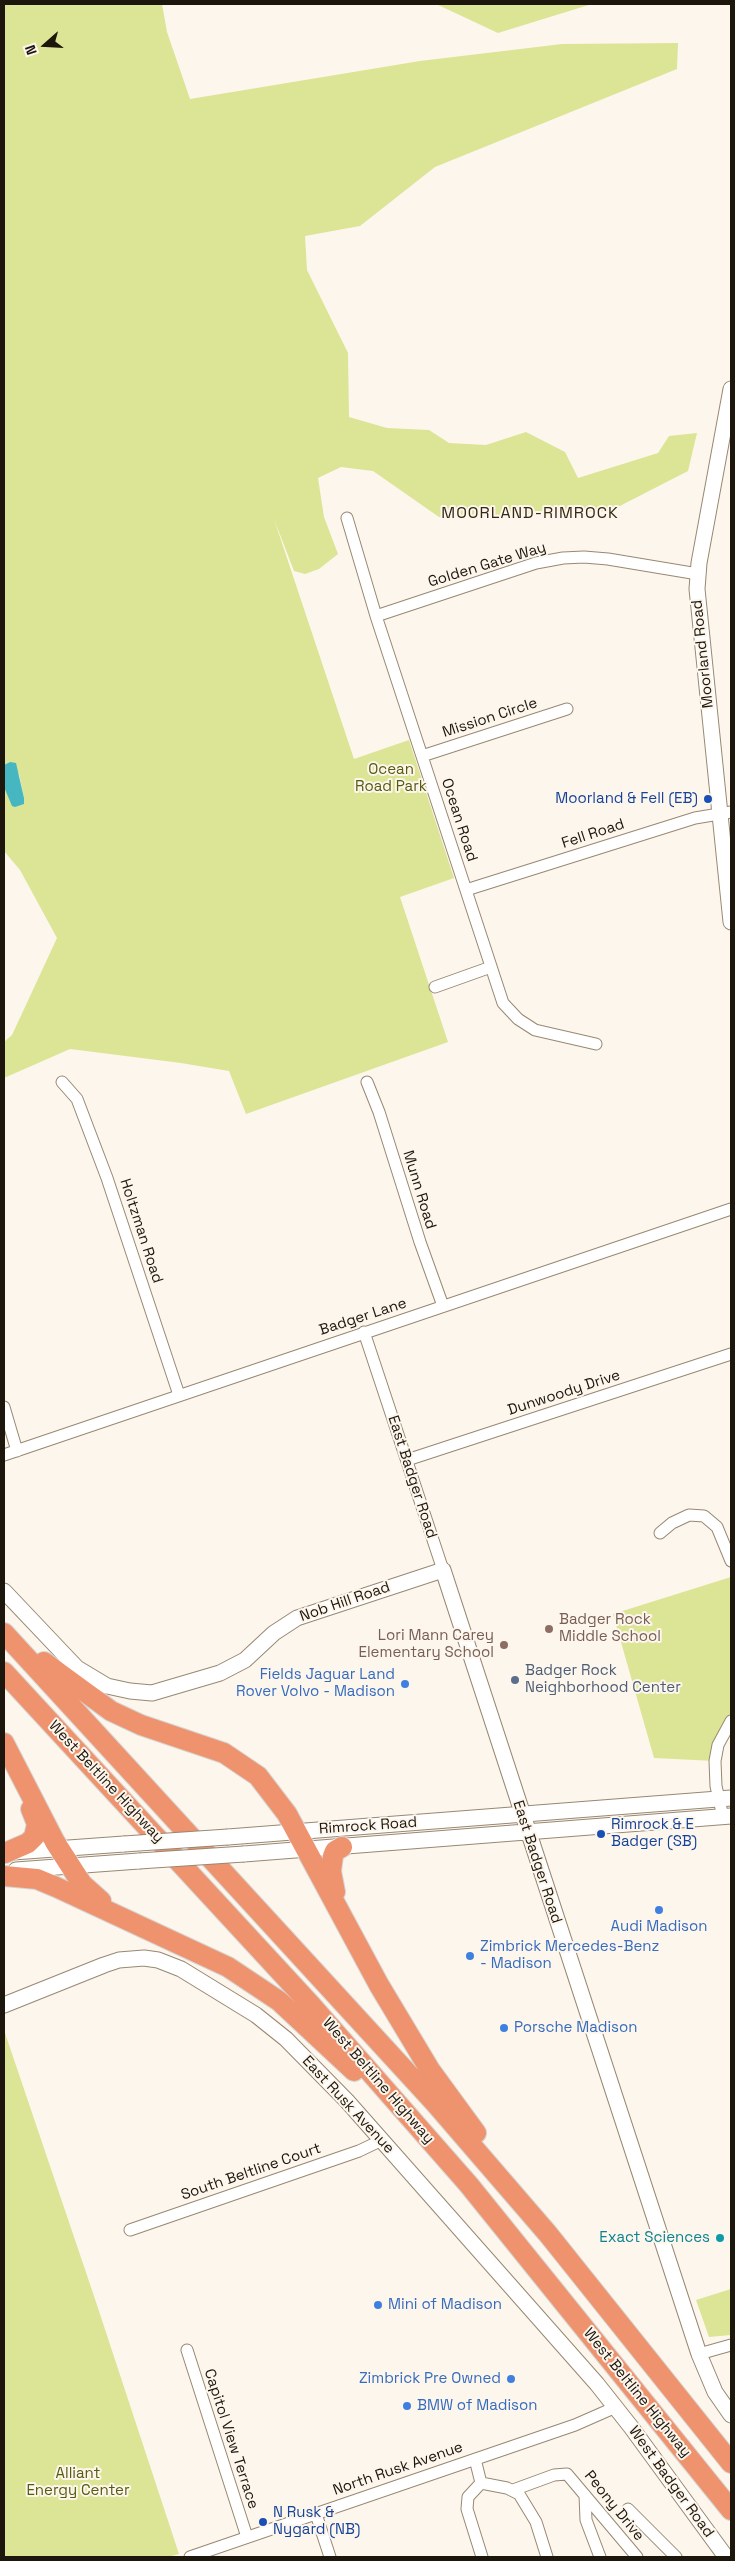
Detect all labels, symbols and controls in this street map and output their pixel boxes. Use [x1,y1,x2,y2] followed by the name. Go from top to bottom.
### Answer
[20,20,70,70] north arrow
[21,43,41,57] text: N
[439,504,621,524] district label: MOORLAND-RIMROCK
[426,538,548,592] street label: Golden Gate Way
[688,599,718,709] street label: Moorland Road
[440,694,540,742] street label: Mission Circle
[355,761,427,796] park label: Ocean Road Park
[437,776,481,864] street label: Ocean Road
[555,790,698,808] place label: Moorland & Fell (EB)
[702,793,714,805] marker: Moorland & Fell (EB)
[559,815,627,853] street label: Fell Road
[399,1149,439,1231] street label: Munn Road
[116,1176,166,1286] street label: Holtzman Road
[317,1294,409,1340] street label: Badger Lane
[505,1366,623,1420] street label: Dunwoody Drive
[384,1413,440,1541] street label: East Badger Road
[297,1578,393,1626] street label: Nob Hill Road
[559,1611,661,1646] place label: Badger Rock Middle School
[543,1623,555,1635] marker: Badger Rock Middle School
[358,1627,494,1662] place label: Lori Mann Carey Elementary School
[498,1639,510,1651] marker: Lori Mann Carey Elementary School
[525,1662,681,1697] place label: Badger Rock Neighborhood Center
[236,1666,395,1701] place label: Fields Jaguar Land Rover Volvo - Madison
[509,1674,521,1686] marker: Badger Rock Neighborhood Center
[399,1678,411,1690] marker: Fields Jaguar Land Rover Volvo - Madison
[45,1717,167,1847] street label: West Beltline Highway
[509,1798,565,1926] street label: East Badger Road
[318,1814,418,1838] street label: Rimrock Road
[611,1816,697,1851] place label: Rimrock & E Badger (SB)
[595,1828,607,1840] marker: Rimrock & E Badger (SB)
[653,1904,665,1916] marker: Audi Madison
[611,1918,707,1936] place label: Audi Madison
[480,1938,659,1973] place label: Zimbrick Mercedes-Benz - Madison
[464,1950,476,1962] marker: Zimbrick Mercedes-Benz - Madison
[318,2014,438,2148] street label: West Beltline Highway
[514,2019,637,2037] place label: Porsche Madison
[498,2022,510,2034] marker: Porsche Madison
[298,2052,398,2158] street label: East Rusk Avenue
[179,2140,323,2204] street label: South Beltline Court
[599,2229,710,2247] place label: Exact Sciences
[714,2232,726,2244] marker: Exact Sciences
[388,2296,502,2314] place label: Mini of Madison
[372,2299,384,2311] marker: Mini of Madison
[579,2325,695,2461] street label: West Beltline Highway
[200,2367,262,2511] street label: Capitol View Terrace
[359,2370,501,2388] place label: Zimbrick Pre Owned
[505,2373,517,2385] marker: Zimbrick Pre Owned
[417,2397,537,2415] place label: BMW of Madison
[401,2400,413,2412] marker: BMW of Madison
[625,2423,717,2541] street label: West Badger Road
[331,2438,465,2500] street label: North Rusk Avenue
[26,2465,130,2500] park label: Alliant Energy Center
[580,2467,648,2545] street label: Peony Drive
[273,2504,360,2539] place label: N Rusk & Nygard (NB)
[257,2516,269,2528] marker: N Rusk & Nygard (NB)

